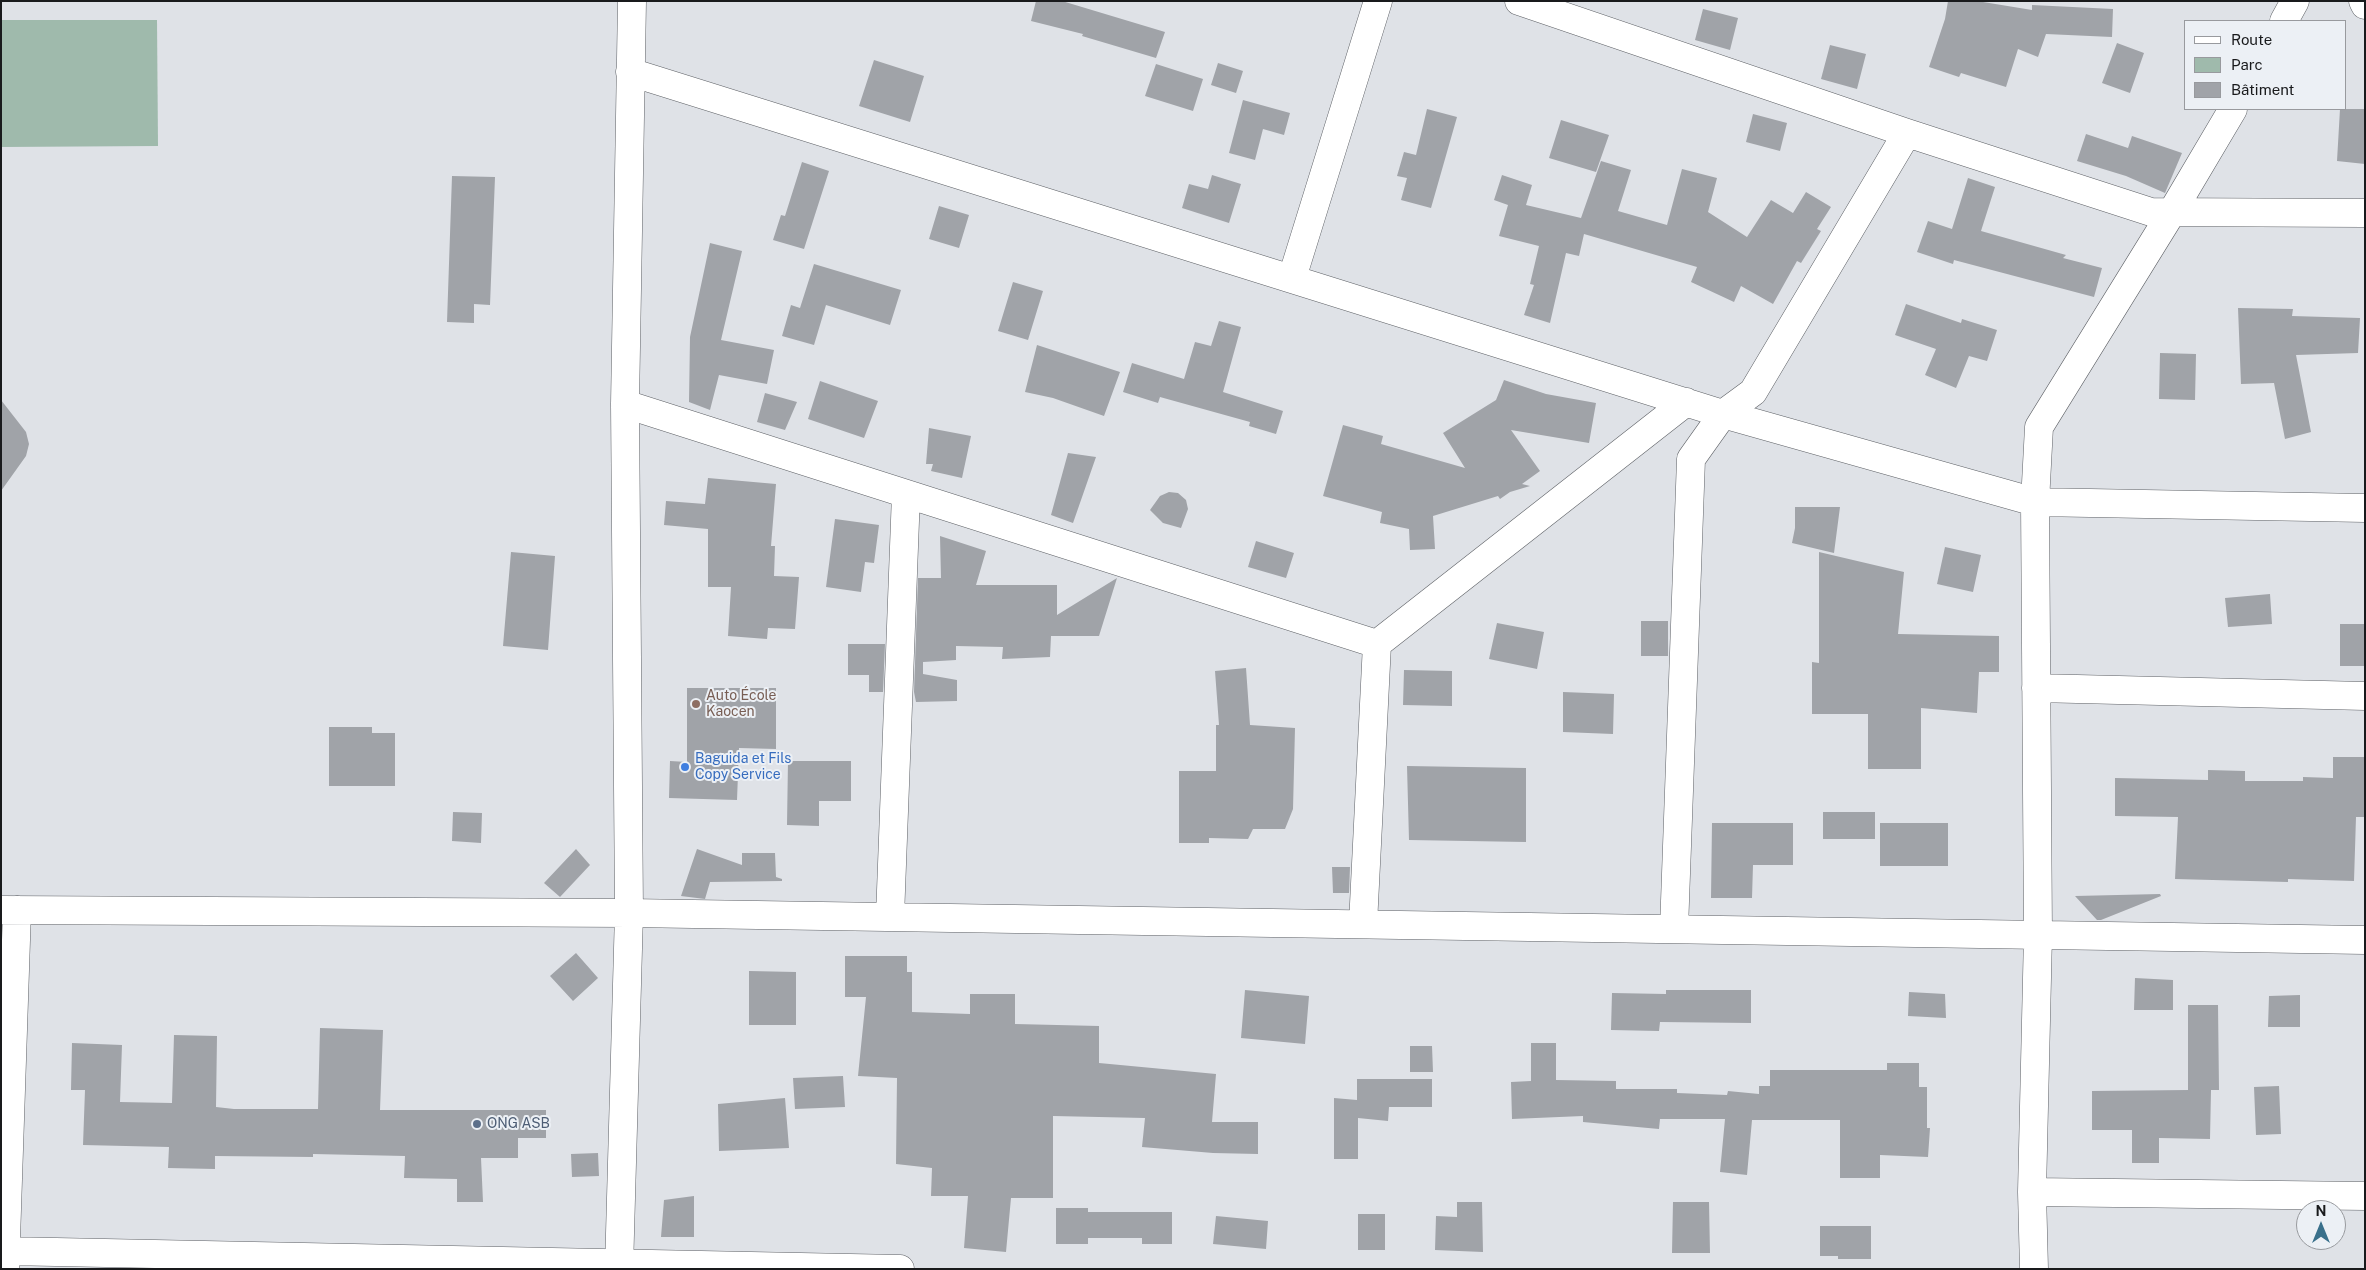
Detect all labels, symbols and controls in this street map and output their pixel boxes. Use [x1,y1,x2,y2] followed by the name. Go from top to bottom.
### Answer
[2184,20,2346,110] legend
[2231,31,2272,48] text: Route
[2231,56,2263,73] text: Parc
[2231,81,2294,98] text: Bâtiment
[706,688,776,720] place label: Auto École Kaocen
[690,698,702,710] marker: Auto École Kaocen
[695,751,791,784] place label: Baguida et Fils Copy Service
[679,761,691,773] marker: Baguida et Fils Copy Service
[487,1116,550,1132] place label: ONG ASB
[471,1118,483,1130] marker: ONG ASB
[2296,1200,2346,1250] north arrow
[2316,1203,2326,1219] text: N

